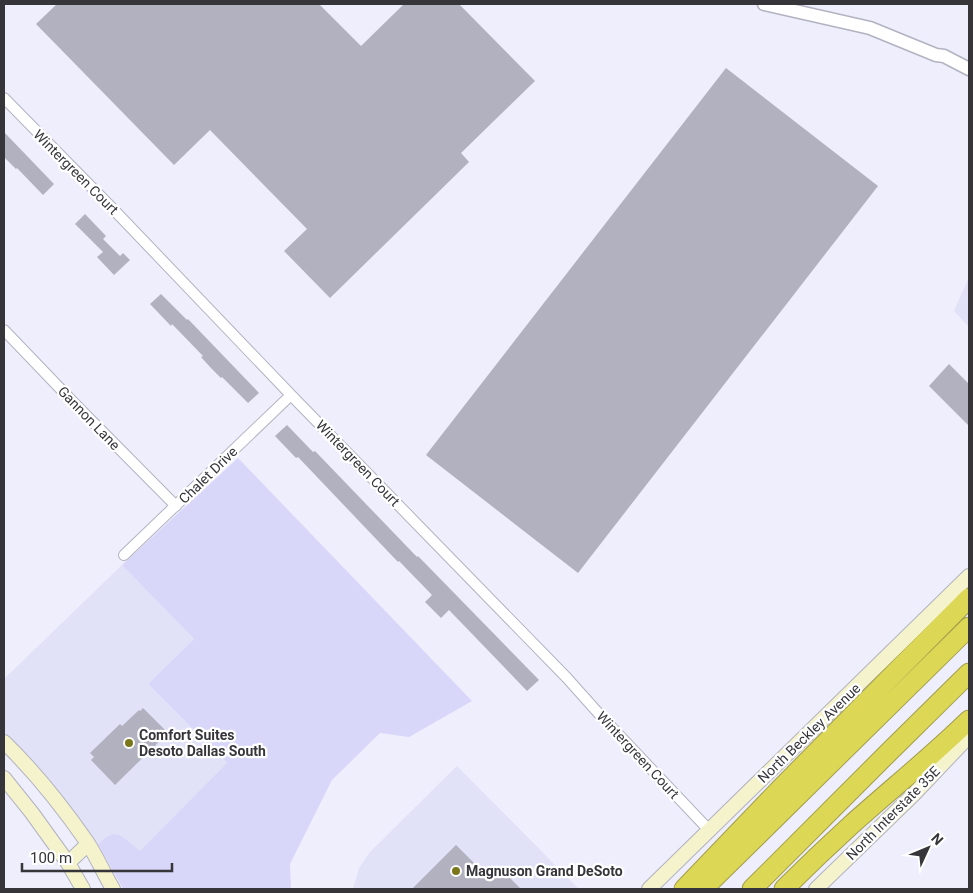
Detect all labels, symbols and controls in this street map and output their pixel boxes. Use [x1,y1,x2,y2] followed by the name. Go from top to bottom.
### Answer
[30,126,122,218] street label: Wintergreen Court
[55,383,123,453] street label: Gannon Lane
[313,417,403,510] street label: Wintergreen Court
[176,443,240,507] street label: Chalet Drive
[755,680,863,786] street label: North Beckley Avenue
[594,708,683,802] street label: Wintergreen Court
[139,727,266,759] place label: Comfort Suites Desoto Dallas South
[123,737,135,749] marker: Comfort Suites Desoto Dallas South
[843,763,943,863] street label: North Interstate 35E
[903,823,953,873] north arrow
[22,840,172,872] scale bar
[30,849,72,867] text: 100 m
[466,863,623,879] place label: Magnuson Grand DeSoto
[450,865,462,877] marker: Magnuson Grand DeSoto

